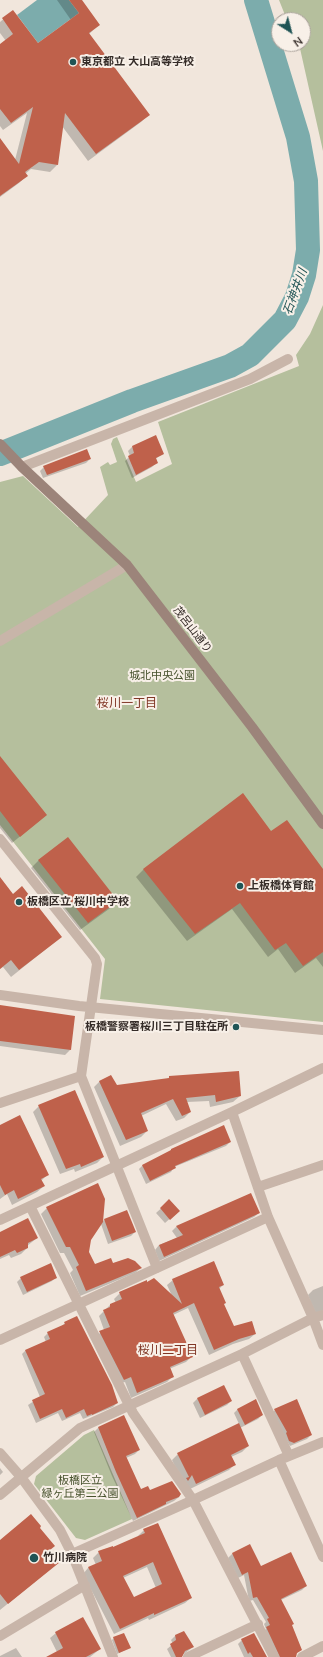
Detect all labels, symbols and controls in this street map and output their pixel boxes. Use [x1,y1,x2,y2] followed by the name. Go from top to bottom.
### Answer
[271,12,311,52] north arrow
[290,33,306,50] text: N
[81,55,194,69] place label: 東京都立 大山高等学校
[68,57,78,67] marker: 東京都立 大山高等学校
[281,267,311,317] water label: 石神井川
[170,604,214,656] street label: 茂呂山通り
[129,669,195,683] park label: 城北中央公園
[97,697,157,711] district label: 桜川一丁目
[248,879,314,893] place label: 上板橋体育館
[235,881,245,891] marker: 上板橋体育館
[27,895,129,909] place label: 板橋区立 桜川中学校
[14,897,24,907] marker: 板橋区立 桜川中学校
[85,1020,228,1034] place label: 板橋警察署桜川三丁目駐在所
[231,1022,241,1032] marker: 板橋警察署桜川三丁目駐在所
[138,1344,198,1358] district label: 桜川二丁目
[42,1474,118,1500] park label: 板橋区立 緑ヶ丘第二公園
[43,1551,87,1565] place label: 竹川病院
[28,1552,40,1564] marker: 竹川病院

